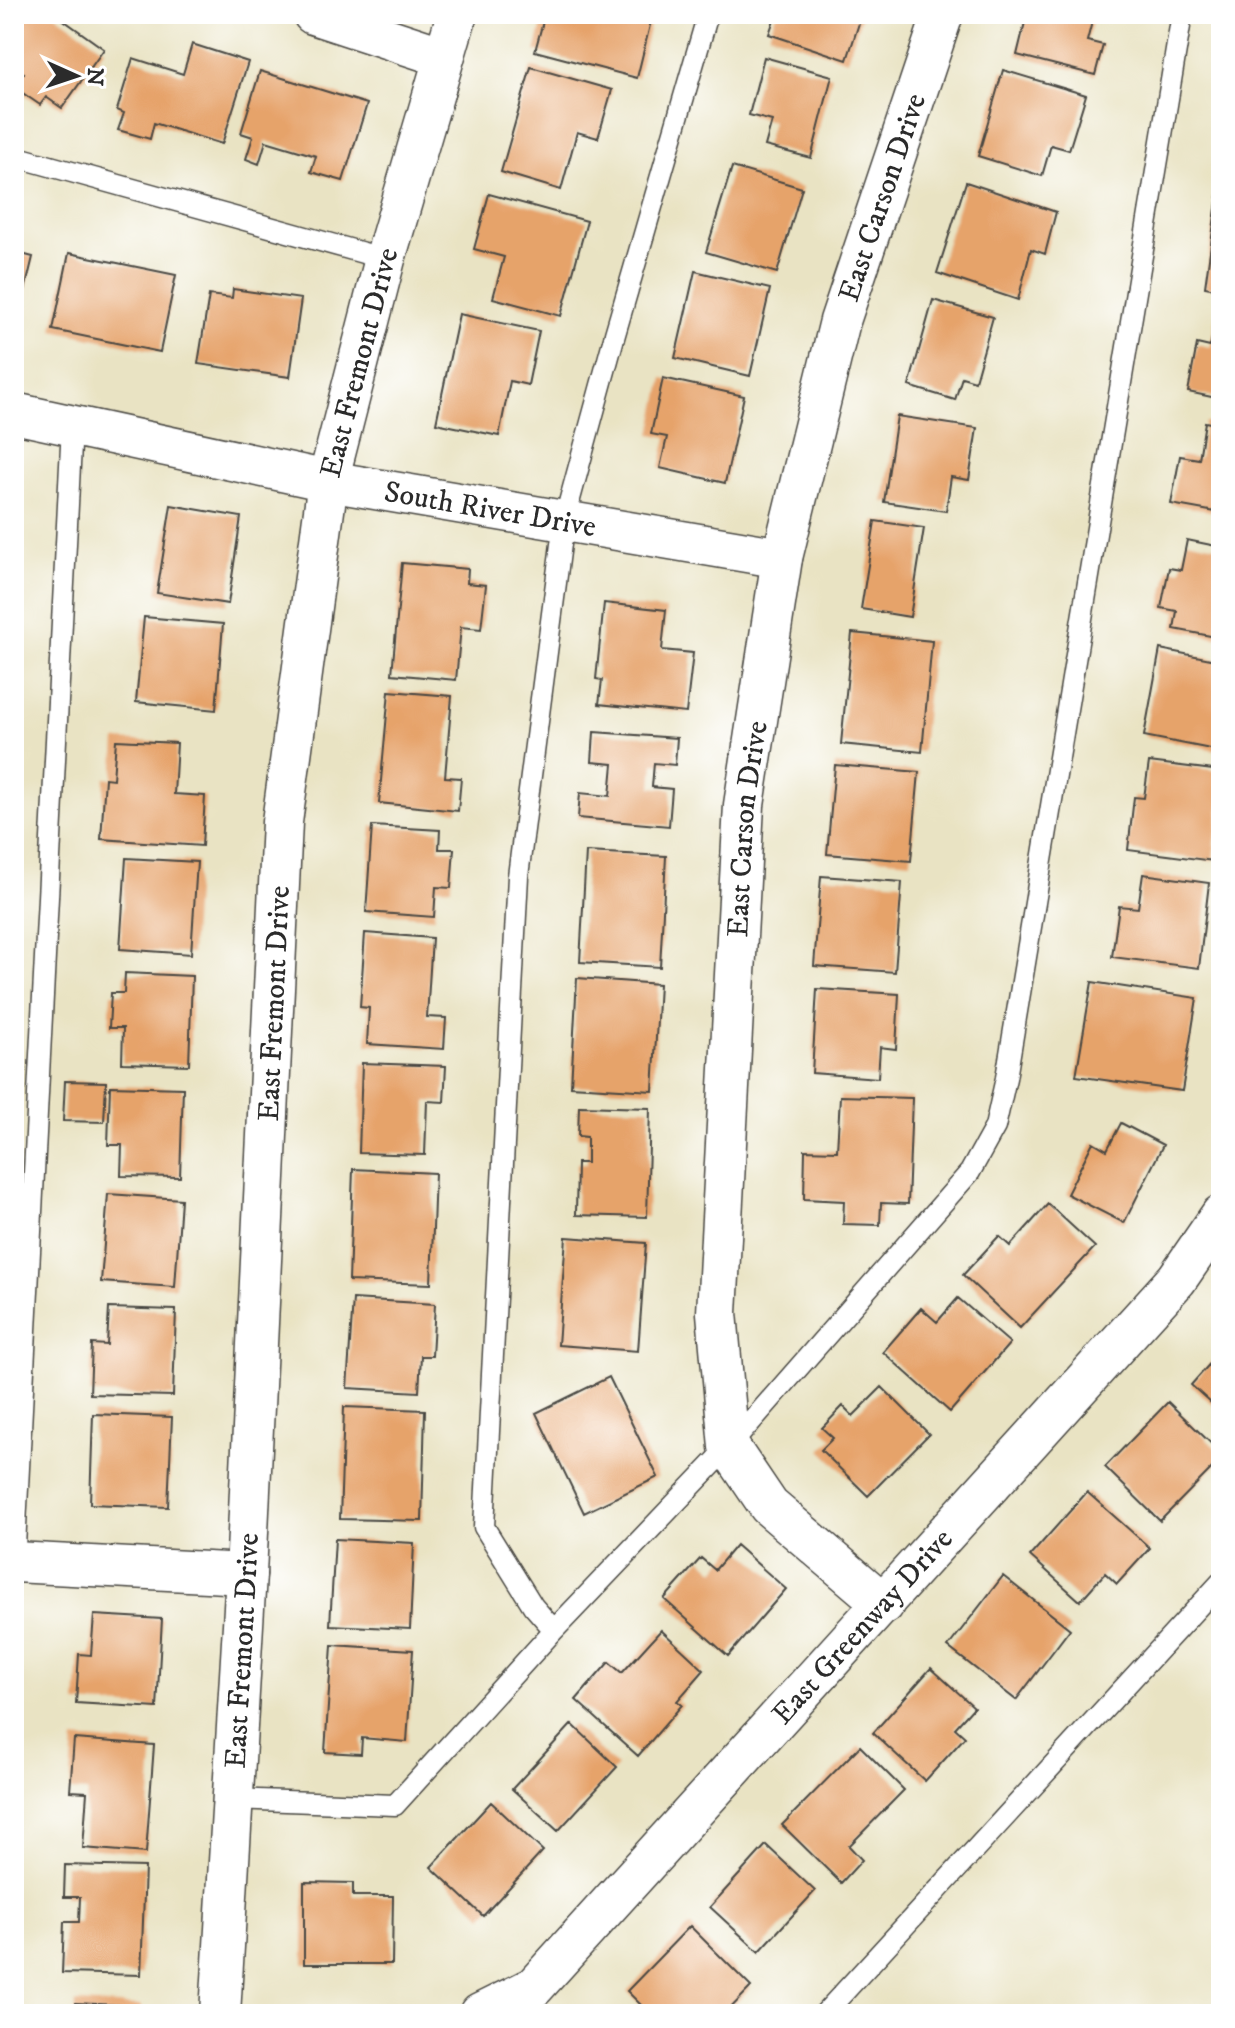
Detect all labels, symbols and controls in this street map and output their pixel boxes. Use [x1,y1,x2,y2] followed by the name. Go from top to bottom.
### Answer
[36,36,116,116] north arrow
[81,67,108,87] text: N
[831,89,935,307] street label: East Carson Drive
[313,244,407,482] street label: East Fremont Drive
[381,474,599,546] street label: South River Drive
[720,718,777,938] street label: East Carson Drive
[251,885,299,1122] street label: East Fremont Drive
[765,1521,961,1733] street label: East Greenway Drive
[218,1532,268,1770] street label: East Fremont Drive

